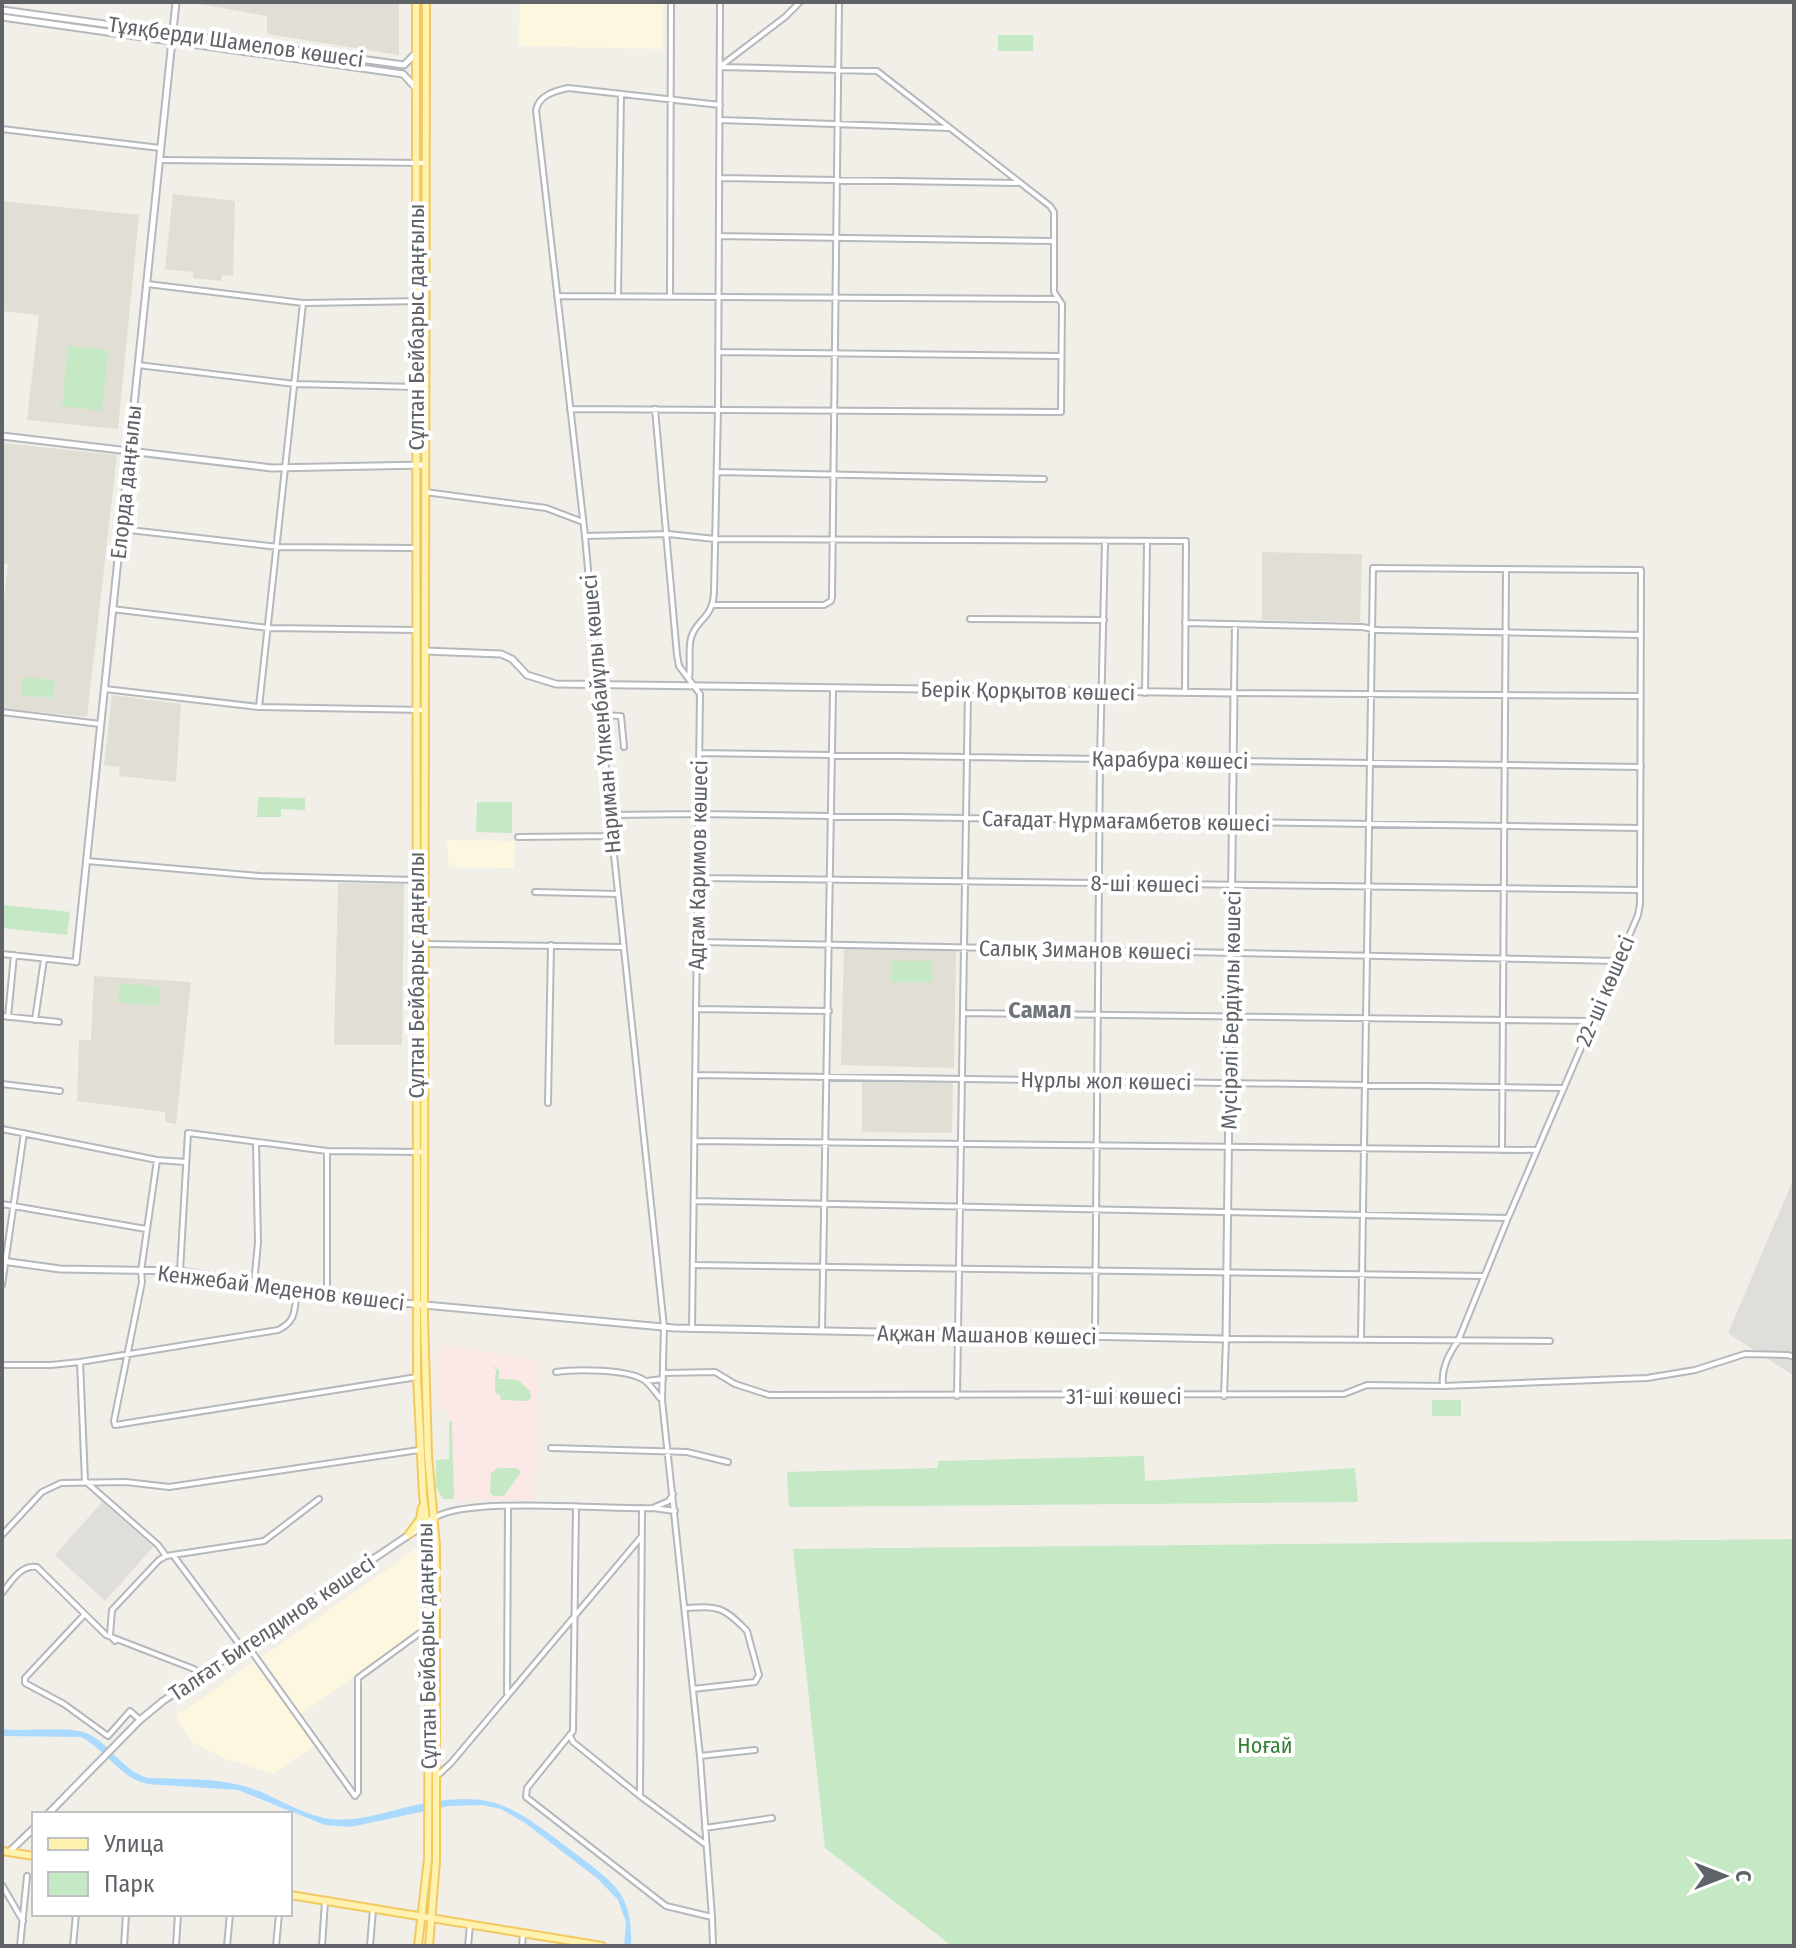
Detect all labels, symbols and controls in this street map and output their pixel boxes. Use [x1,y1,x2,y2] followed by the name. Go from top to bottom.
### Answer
[107,11,365,73] street label: Тұяқберди Шамелов көшесі
[403,204,430,450] street label: Сұлтан Бейбарыс даңғылы
[104,404,148,560] street label: Елорда даңғылы
[575,573,627,855] street label: Нариман Үлкенбайұлы көшесі
[920,676,1136,706] street label: Берік Қорқытов көшесі
[1091,745,1249,775] street label: Қарабура көшесі
[683,760,713,970] street label: Адгам Каримов көшесі
[982,805,1270,837] street label: Сағадат Нұрмағамбетов көшесі
[403,852,430,1098] street label: Сұлтан Бейбарыс даңғылы
[1090,870,1200,898] street label: 8-шi көшесi
[1215,890,1247,1130] street label: Мүсірәлі Бердіұлы көшесі
[1570,932,1640,1050] street label: 22-ші көшесі
[979,935,1191,965] street label: Салық Зиманов көшесі
[1008,996,1072,1024] district label: Самал
[1020,1066,1192,1096] street label: Нұрлы жол көшесі
[156,1259,406,1317] street label: Кенжебай Меденов көшесі
[877,1320,1097,1350] street label: Ақжан Машанов көшесі
[1066,1383,1182,1410] street label: 31-ші көшесі
[411,1522,443,1770] street label: Сұлтан Бейбарыс даңғылы
[164,1549,380,1707] street label: Талғат Бигелдинов көшесі
[1237,1732,1293,1759] park label: Ноғай
[32,1812,292,1916] legend
[103,1830,164,1858] text: Улица
[1684,1836,1764,1916] north arrow
[104,1870,155,1898] text: Парк
[1730,1870,1757,1882] text: С

